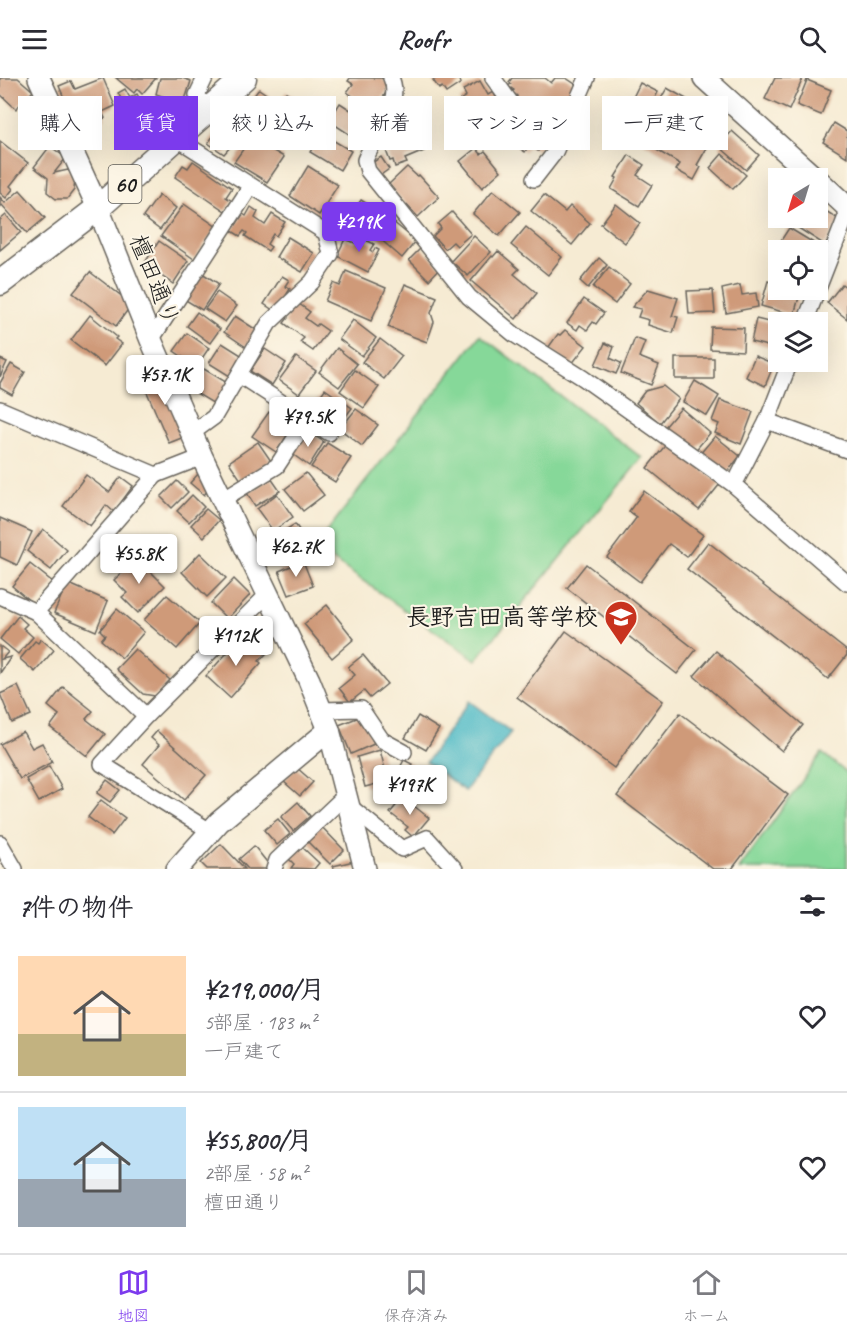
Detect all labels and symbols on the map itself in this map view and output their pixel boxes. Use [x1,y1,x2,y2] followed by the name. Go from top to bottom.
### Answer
[108,165,142,203] road number: 60
[768,168,828,228] north arrow
[317,202,401,253] pin: ¥219K
[123,230,187,330] street label: 檀田通り
[116,355,214,406] pin: ¥57.1K
[259,397,357,448] pin: ¥79.5K
[247,527,345,578] pin: ¥62.7K
[90,534,188,585] pin: ¥55.8K
[603,599,639,646] school or university icon: 長野吉田高等学校
[406,602,598,632] place label: 長野吉田高等学校
[194,616,278,667] pin: ¥112K
[368,765,452,816] pin: ¥197K

